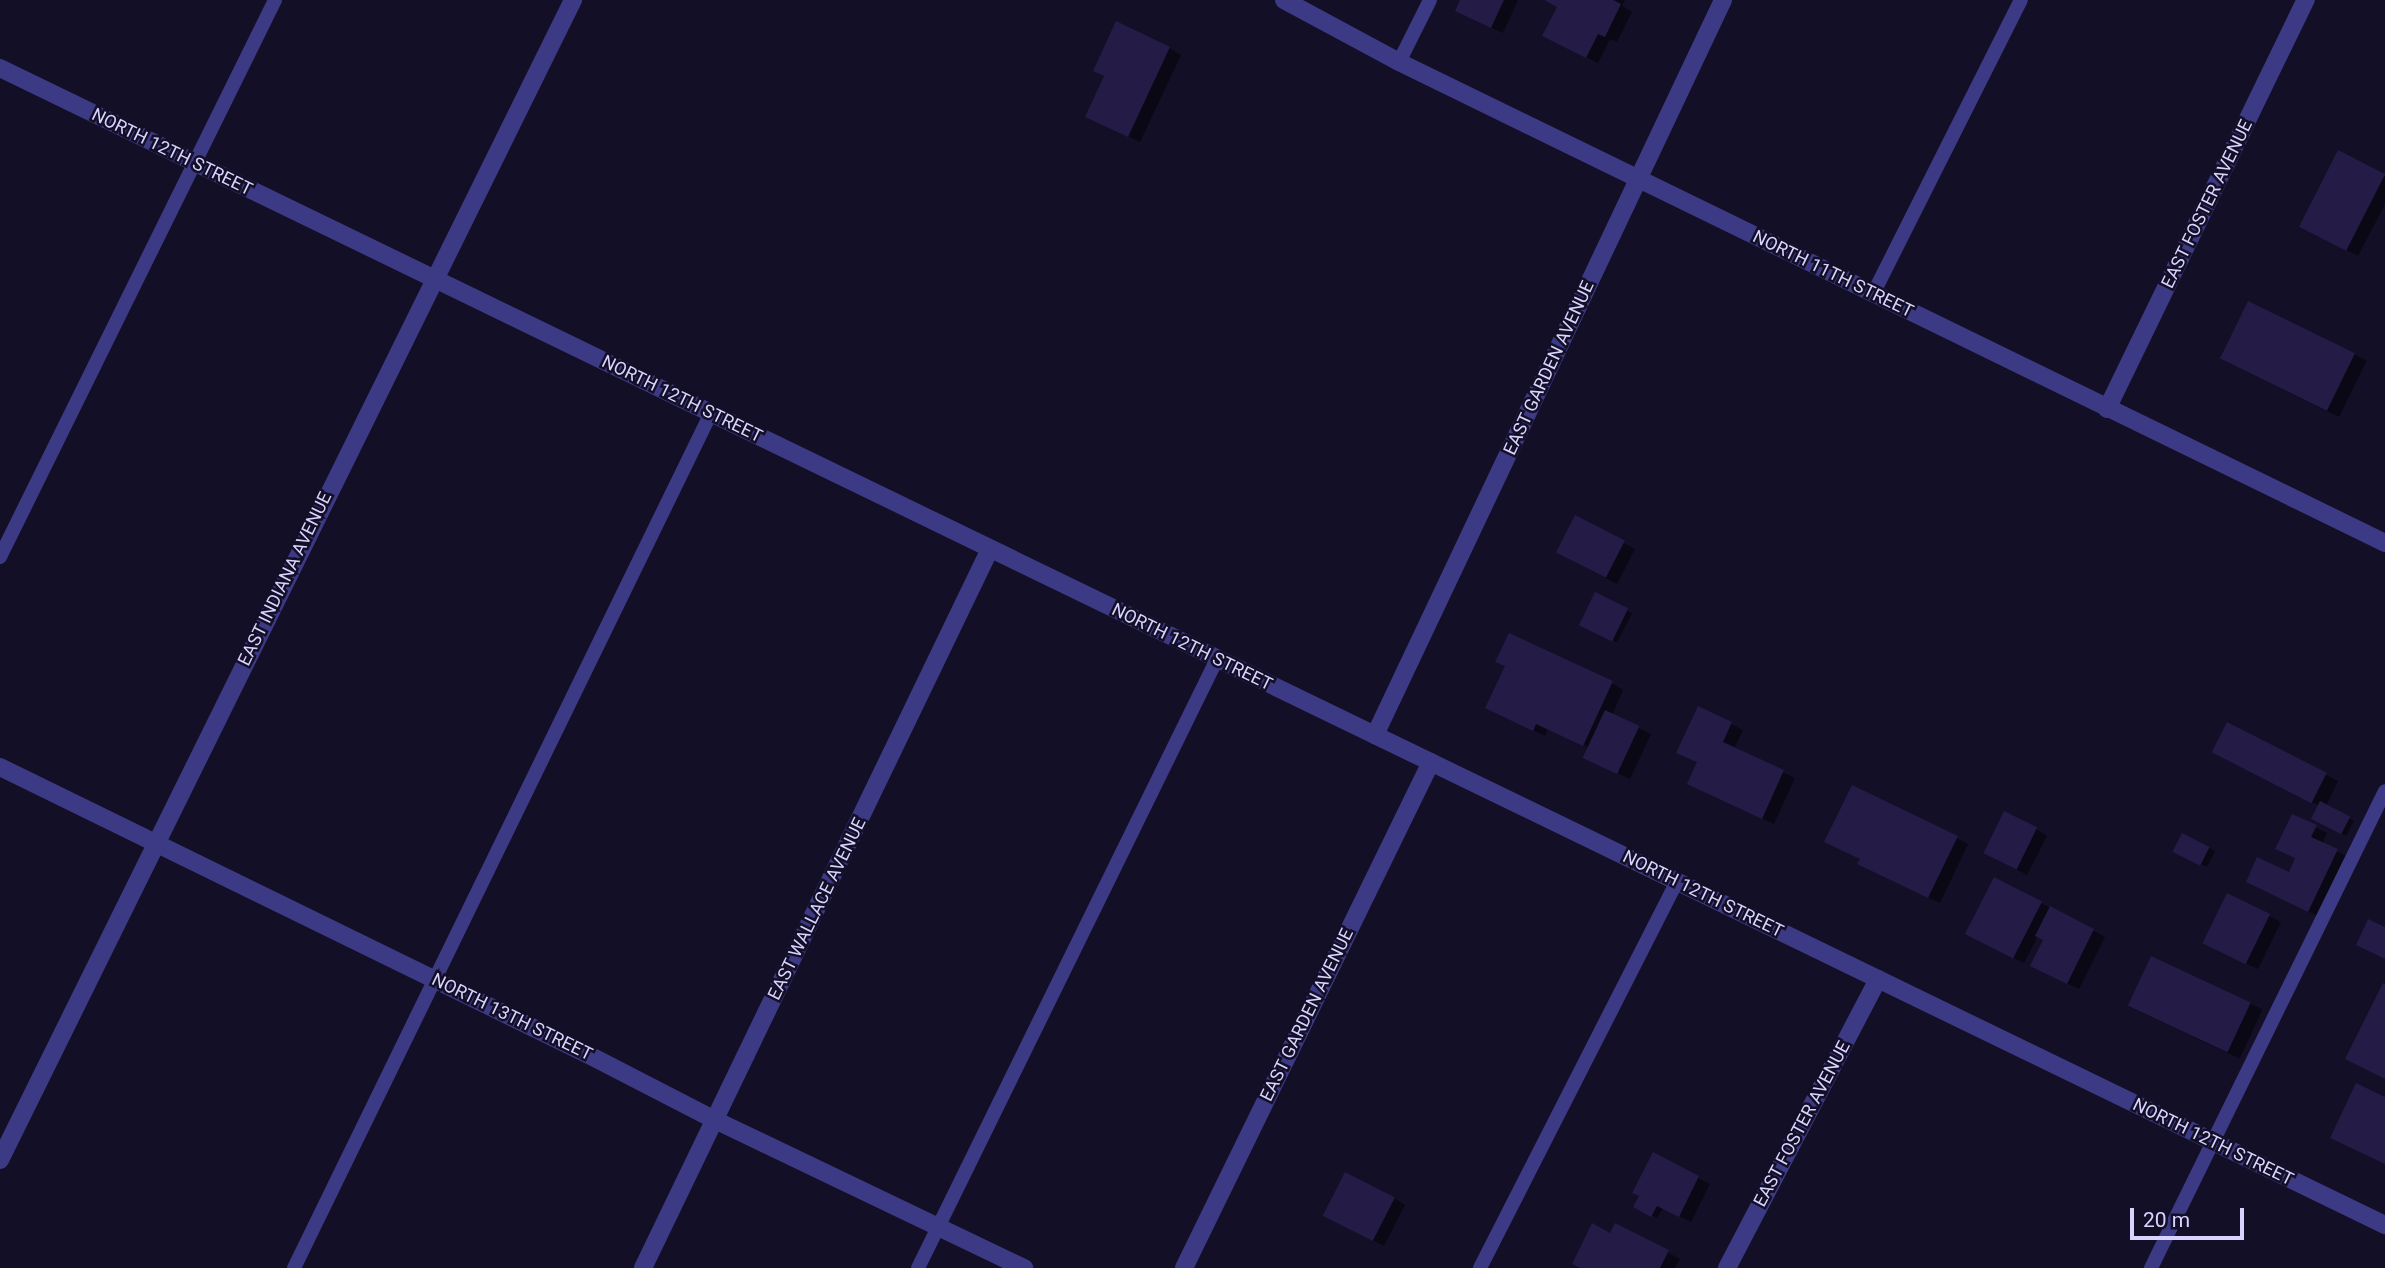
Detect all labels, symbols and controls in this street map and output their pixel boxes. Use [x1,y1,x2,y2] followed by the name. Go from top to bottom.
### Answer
[88,104,256,200] street label: NORTH 12TH STREET
[2157,116,2257,292] street label: EAST FOSTER AVENUE
[1749,226,1917,322] street label: NORTH 11TH STREET
[1499,277,1599,459] street label: EAST GARDEN AVENUE
[598,351,766,447] street label: NORTH 12TH STREET
[233,489,337,669] street label: EAST INDIANA AVENUE
[1108,599,1276,695] street label: NORTH 12TH STREET
[763,814,871,1004] street label: EAST WALLACE AVENUE
[1619,846,1787,942] street label: NORTH 12TH STREET
[1256,925,1358,1105] street label: EAST GARDEN AVENUE
[428,969,596,1065] street label: NORTH 13TH STREET
[1749,1037,1855,1211] street label: EAST FOSTER AVENUE
[2129,1094,2297,1190] street label: NORTH 12TH STREET
[2133,1194,2247,1238] scale bar
[2143,1208,2190,1232] text: 20 m

